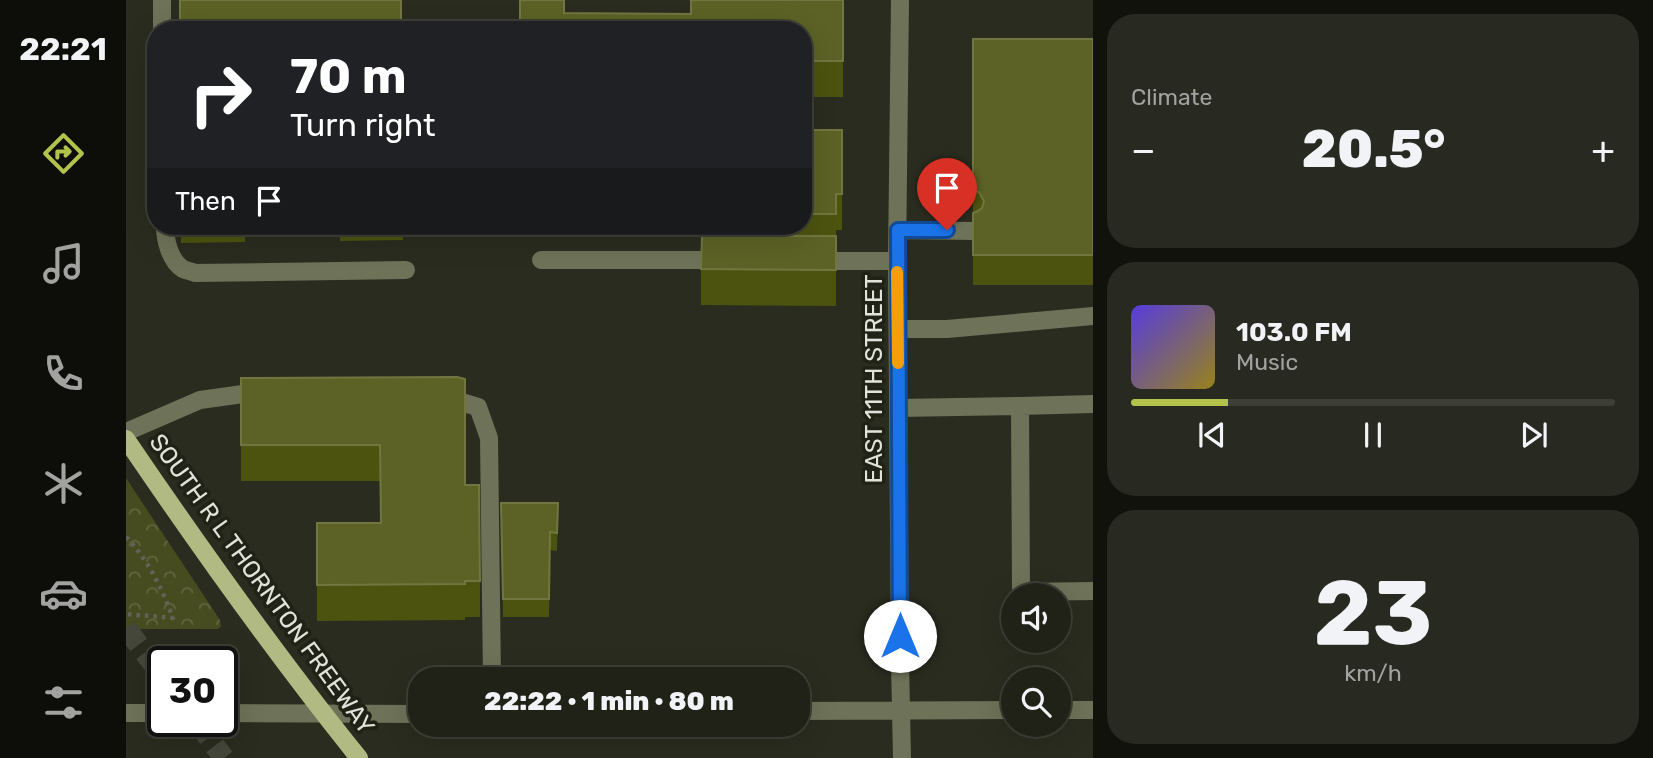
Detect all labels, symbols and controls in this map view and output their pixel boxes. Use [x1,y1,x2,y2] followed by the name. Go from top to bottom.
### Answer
[19,30,107,68] text: 22:21
[290,47,407,105] text: 70 m
[175,49,266,140] icon: right
[1131,83,1212,111] text: Climate
[290,106,435,144] text: Turn right
[1302,118,1445,180] text: 20.5°
[1131,127,1156,173] text: −
[1591,127,1615,173] text: +
[39,129,88,178] icon: directions
[917,158,977,230] pin
[928,169,966,207] icon: arrive
[250,182,288,220] icon: arrive
[175,186,236,217] text: Then
[39,239,88,288] icon: music
[860,274,888,484] street label: EAST 11TH STREET
[1236,317,1352,348] text: 103.0 FM
[1236,348,1298,376] text: Music
[39,349,88,398] icon: phone
[1193,416,1231,454] icon: previous
[1354,416,1392,454] icon: pause
[1515,416,1553,454] icon: next
[144,429,380,739] street label: SOUTH R L THORNTON FREEWAY
[39,459,88,508] icon: climate
[1313,559,1433,667] text: 23
[39,569,88,618] icon: car
[1001,583,1071,737] map controls
[1001,583,1071,653] button: sound
[863,599,937,673] position arrow
[147,646,238,737] speed limit sign: 30
[1344,659,1402,687] text: km/h
[1001,667,1071,737] button: search
[39,678,88,727] icon: filters
[484,686,734,717] text: 22:22 · 1 min · 80 m

